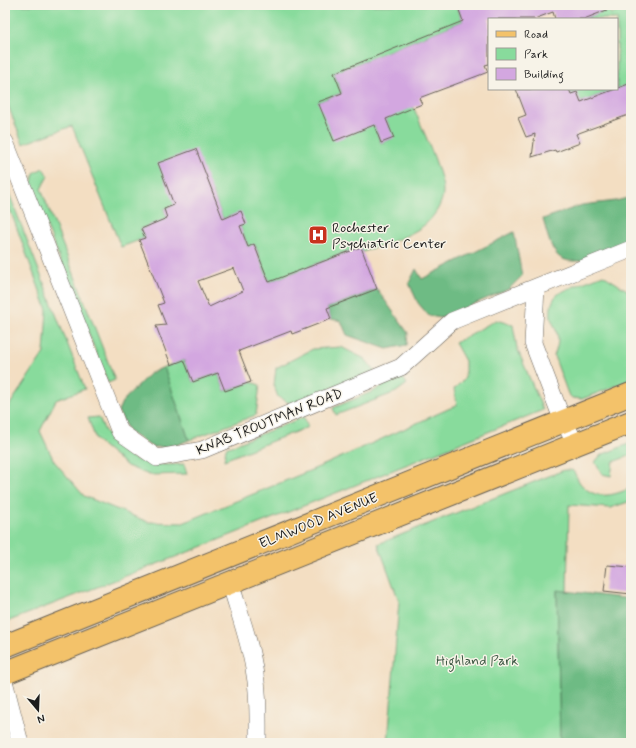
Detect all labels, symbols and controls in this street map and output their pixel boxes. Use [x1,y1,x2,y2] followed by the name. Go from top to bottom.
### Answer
[488,18,618,90] legend
[524,27,548,43] text: Road
[524,47,548,63] text: Park
[524,67,564,84] text: Building
[332,219,446,253] place label: Rochester Psychiatric Center
[307,224,329,246] hospital icon: Rochester Psychiatric Center
[194,384,345,460] street label: KNAB TROUTMAN ROAD
[256,489,380,553] street label: ELMWOOD AVENUE
[436,652,518,672] park label: Highland Park
[18,690,58,730] north arrow
[35,711,47,726] text: N

